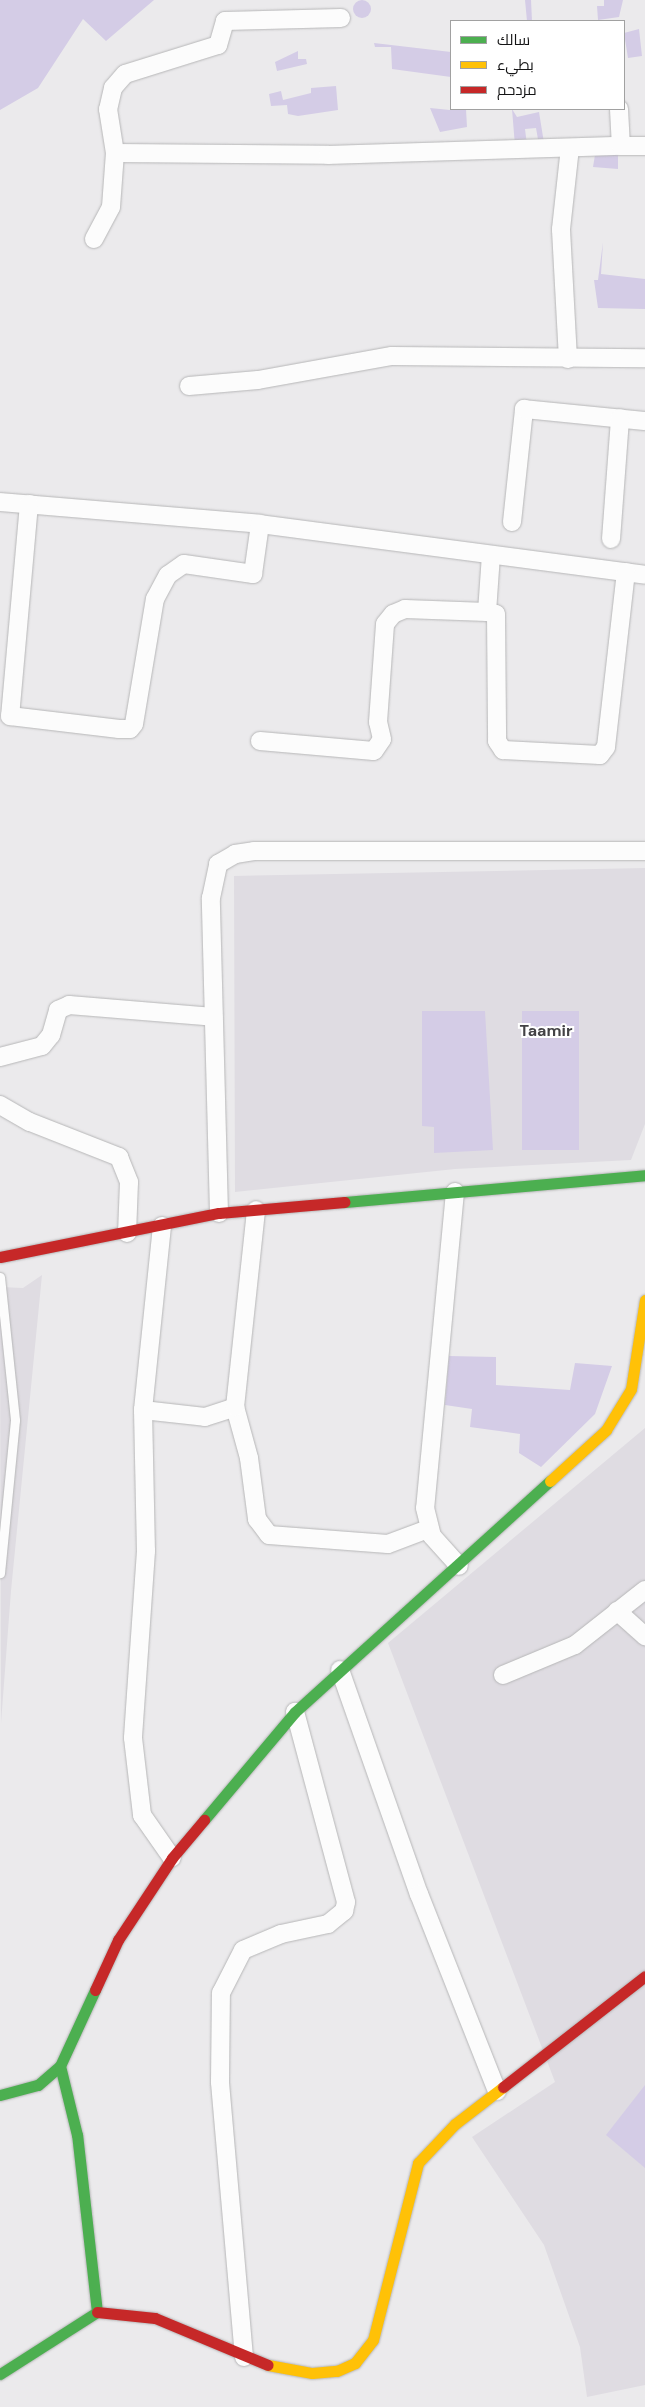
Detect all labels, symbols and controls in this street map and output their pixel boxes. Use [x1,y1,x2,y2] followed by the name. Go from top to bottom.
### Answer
[450,20,625,110] legend
[497,30,530,50] text: سالك
[497,55,534,75] text: بطيء
[497,80,537,100] text: مزدحم
[520,1021,572,1041] district label: Taamir

